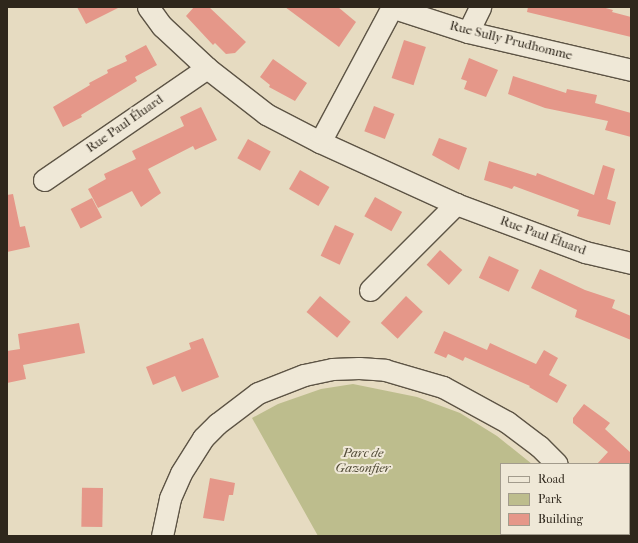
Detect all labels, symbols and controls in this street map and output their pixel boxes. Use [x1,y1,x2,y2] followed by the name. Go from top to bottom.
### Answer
[448,18,574,64] street label: Rue Sully Prudhomme
[83,92,167,156] street label: Rue Paul Éluard
[498,213,588,259] street label: Rue Paul Éluard
[336,446,390,477] park label: Parc de Gazonfier
[500,463,630,535] legend
[538,472,565,486] text: Road
[538,492,562,506] text: Park
[538,512,583,526] text: Building

